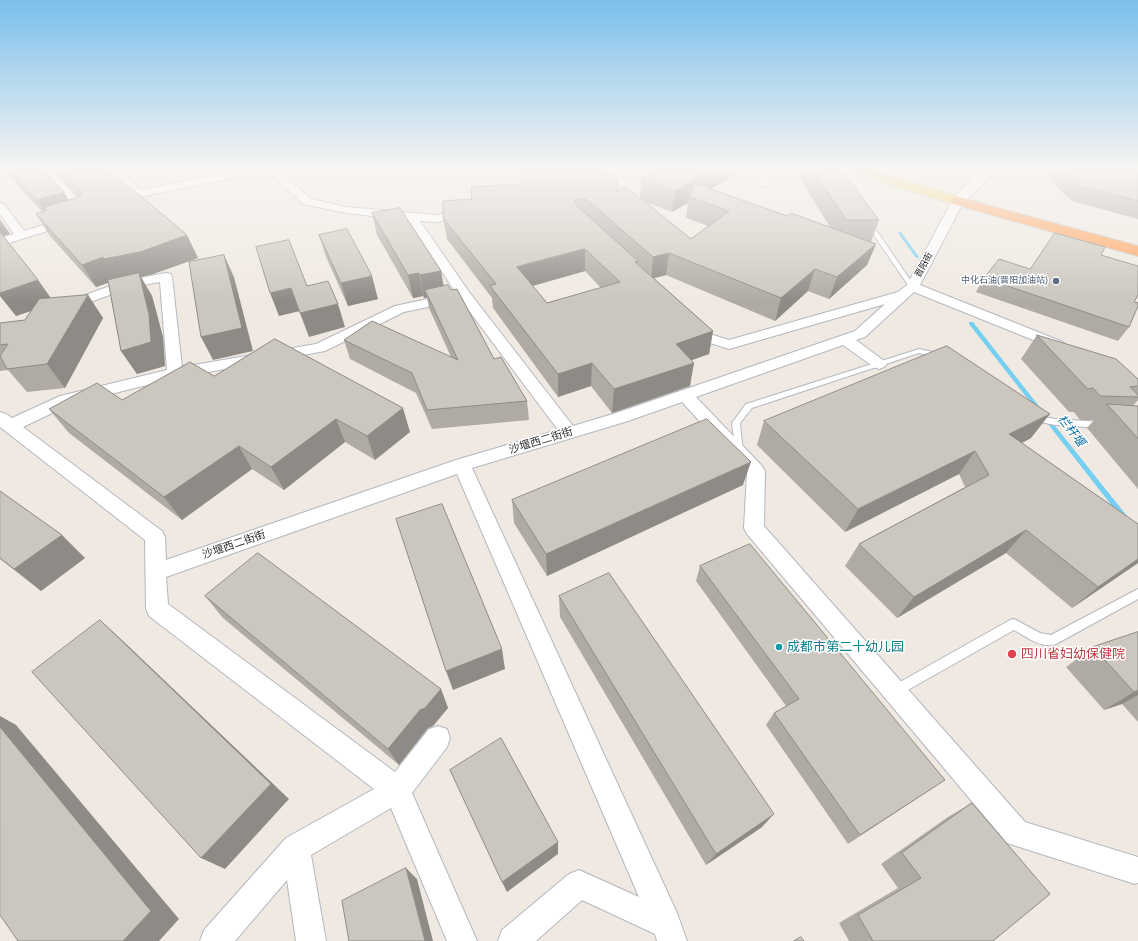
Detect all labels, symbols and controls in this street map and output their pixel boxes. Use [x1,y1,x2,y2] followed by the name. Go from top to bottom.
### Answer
[913,251,935,279] street label: 晋阳街
[961,276,1048,286] place label: 中化石油(晋阳加油站)
[1051,276,1061,286] marker: 中化石油(晋阳加油站)
[1054,412,1088,450] water label: 栏杆堰
[508,425,574,457] street label: 沙堰西二街街
[201,528,267,562] street label: 沙堰西二街街
[787,639,904,655] place label: 成都市第二十幼儿园
[774,642,784,652] marker: 成都市第二十幼儿园
[1021,646,1125,662] place label: 四川省妇幼保健院
[1006,648,1018,660] marker: 四川省妇幼保健院

